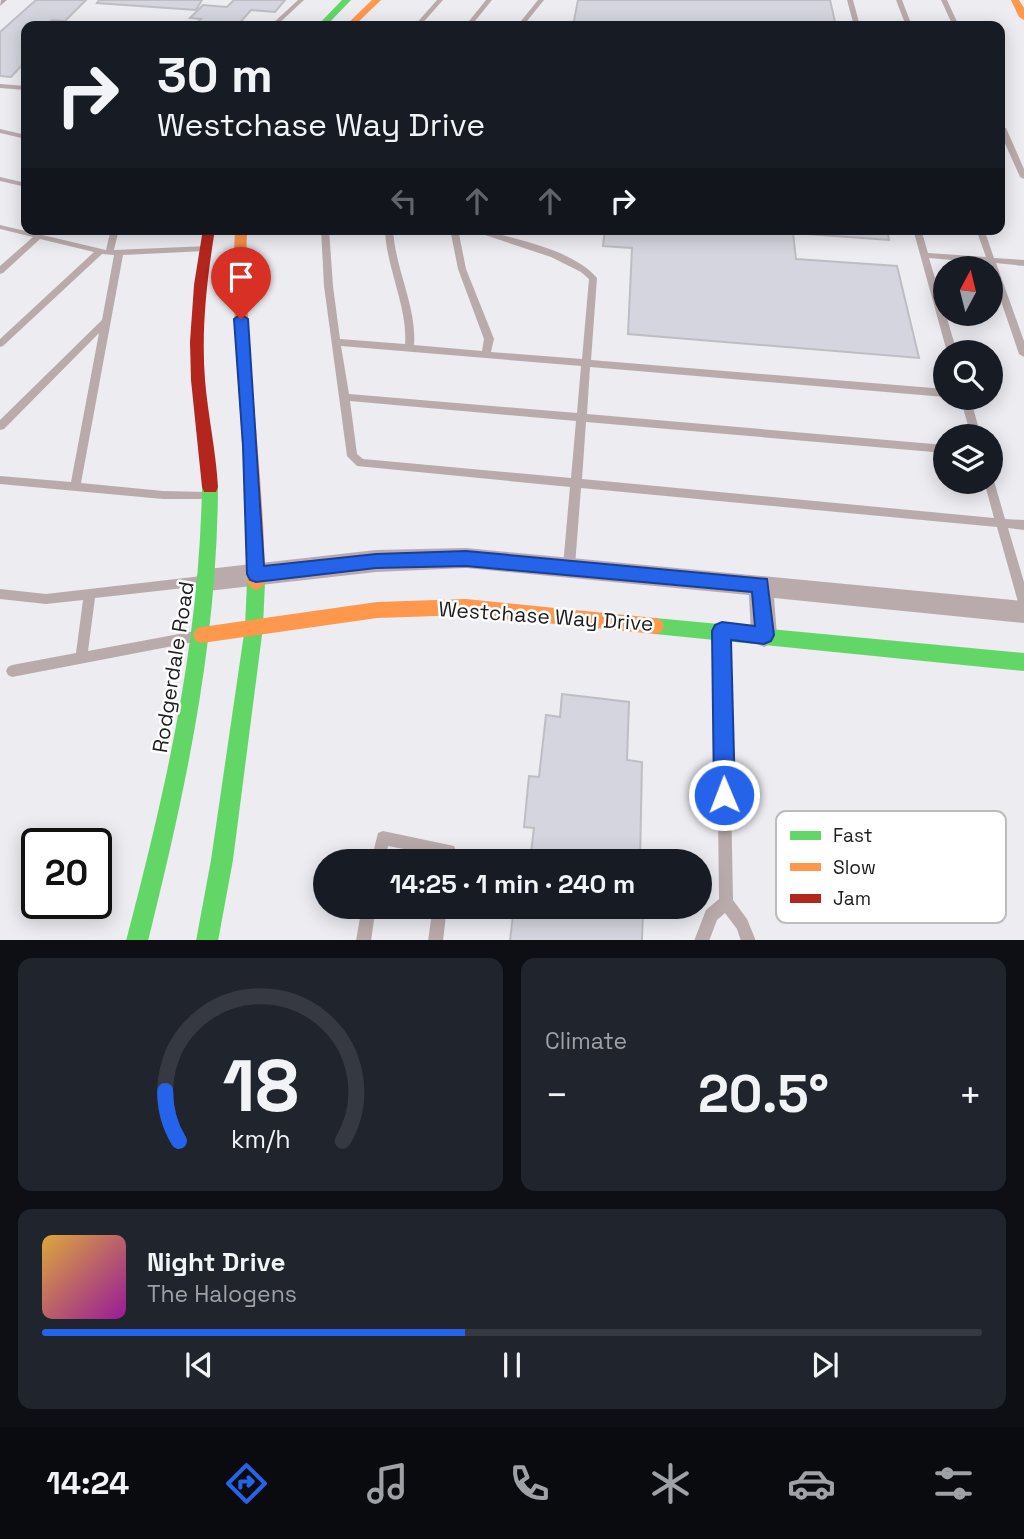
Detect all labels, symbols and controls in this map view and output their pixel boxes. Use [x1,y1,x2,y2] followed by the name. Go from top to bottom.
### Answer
[157,44,273,106] text: 30 m
[42,49,133,140] icon: right
[157,105,485,145] text: Westchase Way Drive
[385,182,423,220] icon: left
[458,182,496,220] icon: ahead
[531,182,569,220] icon: ahead
[604,182,642,220] icon: right
[211,247,271,319] pin
[933,256,1003,326] north arrow
[933,256,1003,494] map controls
[222,258,260,296] icon: arrive
[933,340,1003,410] button: search
[933,424,1003,494] button: layers
[146,579,200,755] street label: Rodgerdale Road
[438,595,654,637] street label: Westchase Way Drive
[687,758,761,832] position arrow
[776,811,1006,923] legend
[833,823,873,848] text: Fast
[21,828,112,919] speed limit sign: 20
[833,855,876,880] text: Slow
[390,867,635,901] text: 14:25 · 1 min · 240 m
[833,886,871,911] text: Jam
[545,1026,627,1056] text: Climate
[222,1039,299,1132] text: 18
[698,1061,829,1127] text: 20.5°
[545,1071,569,1119] text: −
[958,1071,982,1119] text: +
[231,1122,290,1154] text: km/h
[147,1245,285,1279] text: Night Drive
[147,1279,297,1309] text: The Halogens
[180,1346,218,1384] icon: previous
[493,1346,531,1384] icon: pause
[806,1346,844,1384] icon: next
[222,1459,271,1508] icon: directions
[363,1459,412,1508] icon: music
[505,1459,554,1508] icon: phone
[646,1459,695,1508] icon: climate
[787,1459,836,1508] icon: car
[929,1459,978,1508] icon: filters
[46,1463,129,1503] text: 14:24

